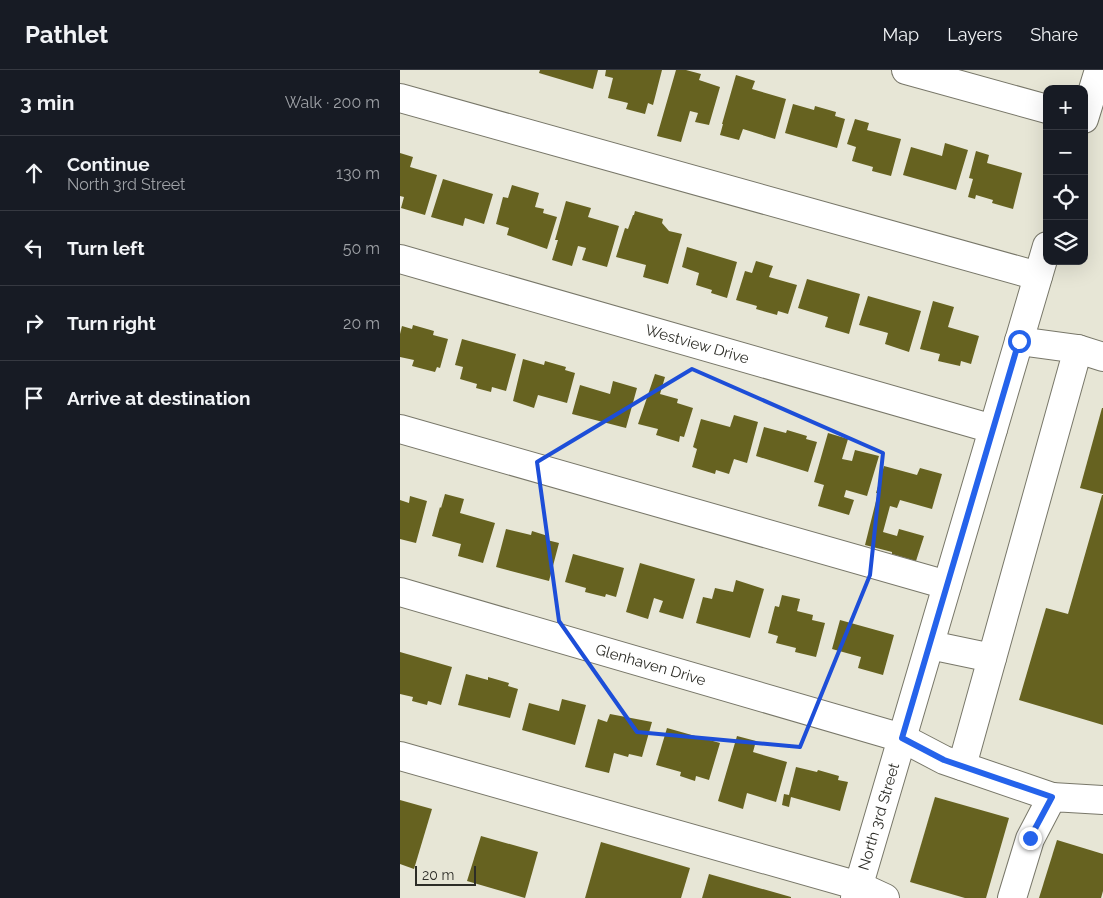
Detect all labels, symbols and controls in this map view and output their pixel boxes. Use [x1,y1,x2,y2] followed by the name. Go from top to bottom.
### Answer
[25,20,108,49] text: Pathlet
[883,24,919,45] text: Map
[947,24,1002,45] text: Layers
[1030,24,1078,45] text: Share
[1043,85,1088,265] map controls
[1043,85,1088,130] button: +
[20,90,74,115] text: 3 min
[285,93,380,112] text: Walk · 200 m
[1043,130,1088,175] button: −
[67,153,150,175] text: Continue
[20,159,48,187] icon: ahead
[336,164,380,183] text: 130 m
[67,175,185,194] text: North 3rd Street
[1043,175,1088,220] button: locate
[1043,220,1088,265] button: layers
[20,234,48,262] icon: left
[67,237,144,259] text: Turn left
[343,239,380,258] text: 50 m
[20,309,48,337] icon: right
[67,312,156,334] text: Turn right
[343,314,380,333] text: 20 m
[643,321,751,368] street label: Westview Drive
[1008,330,1031,353] route start
[20,384,48,412] icon: arrive
[67,387,251,409] text: Arrive at destination
[593,640,708,690] street label: Glenhaven Drive
[855,761,903,872] street label: North 3rd Street
[1019,827,1042,850] route end
[415,863,476,886] scale bar
[422,867,454,883] text: 20 m

